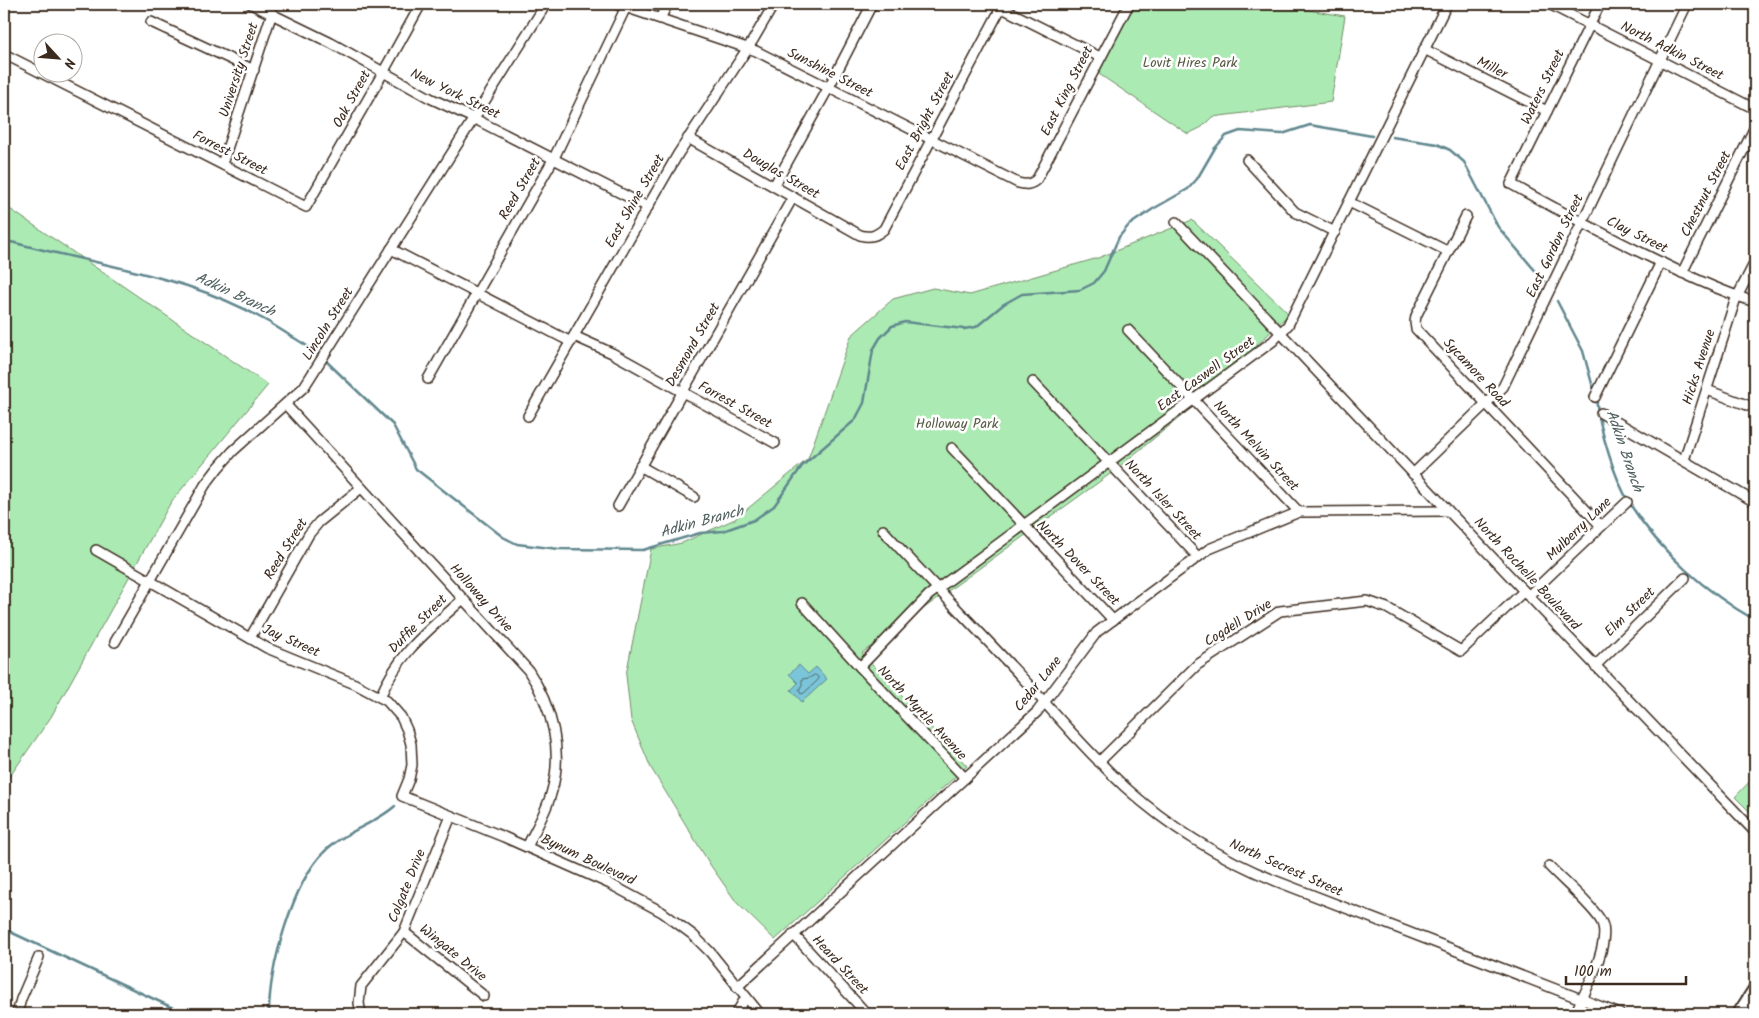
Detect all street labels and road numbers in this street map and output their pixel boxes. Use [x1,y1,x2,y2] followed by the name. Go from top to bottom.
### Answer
[1617,16,1728,87] street label: North Adkin Street
[213,19,265,120] street label: University Street
[783,42,877,104] street label: Sunshine Street
[1035,42,1099,140] street label: East King Street
[1515,45,1571,128] street label: Waters Street
[1473,51,1513,86] street label: Miller
[406,63,504,126] street label: New York Street
[327,66,377,132] street label: Oak Street
[890,67,961,174] street label: East Bright Street
[189,125,272,182] street label: Forrest Street
[738,143,824,205] street label: Douglas Street
[1675,146,1737,241] street label: Chestnut Street
[599,150,671,252] street label: East Shine Street
[493,153,547,224] street label: Reed Street
[1520,190,1590,302] street label: East Gordon Street
[1602,211,1672,260] street label: Clay Street
[297,282,360,365] street label: Lincoln Street
[660,298,726,391] street label: Desmond Street
[1676,326,1722,408] street label: Hicks Avenue
[1152,331,1260,417] street label: East Caswell Street
[1438,333,1515,414] street label: Sycamore Road
[694,376,777,435] street label: Forrest Street
[1208,395,1305,497] street label: North Melvin Street
[1119,454,1207,546] street label: North Isler Street
[1541,491,1617,566] street label: Mulberry Lane
[1468,512,1586,636] street label: North Rochelle Boulevard
[258,513,314,584] street label: Reed Street
[1031,515,1125,611] street label: North Dover Street
[444,559,519,638] street label: Holloway Drive
[1599,581,1661,642] street label: Elm Street
[383,589,453,659] street label: Duffie Street
[1200,593,1277,653] street label: Cogdell Drive
[259,619,324,664] street label: Jay Street
[1009,651,1068,717] street label: Cedar Lane
[872,660,973,766] street label: North Myrtle Avenue
[537,828,640,892] street label: Bynum Boulevard
[1226,833,1347,903] street label: North Secrest Street
[382,845,432,926] street label: Colgate Drive
[414,919,492,988] street label: Wingate Drive
[806,930,874,1000] street label: Heard Street

